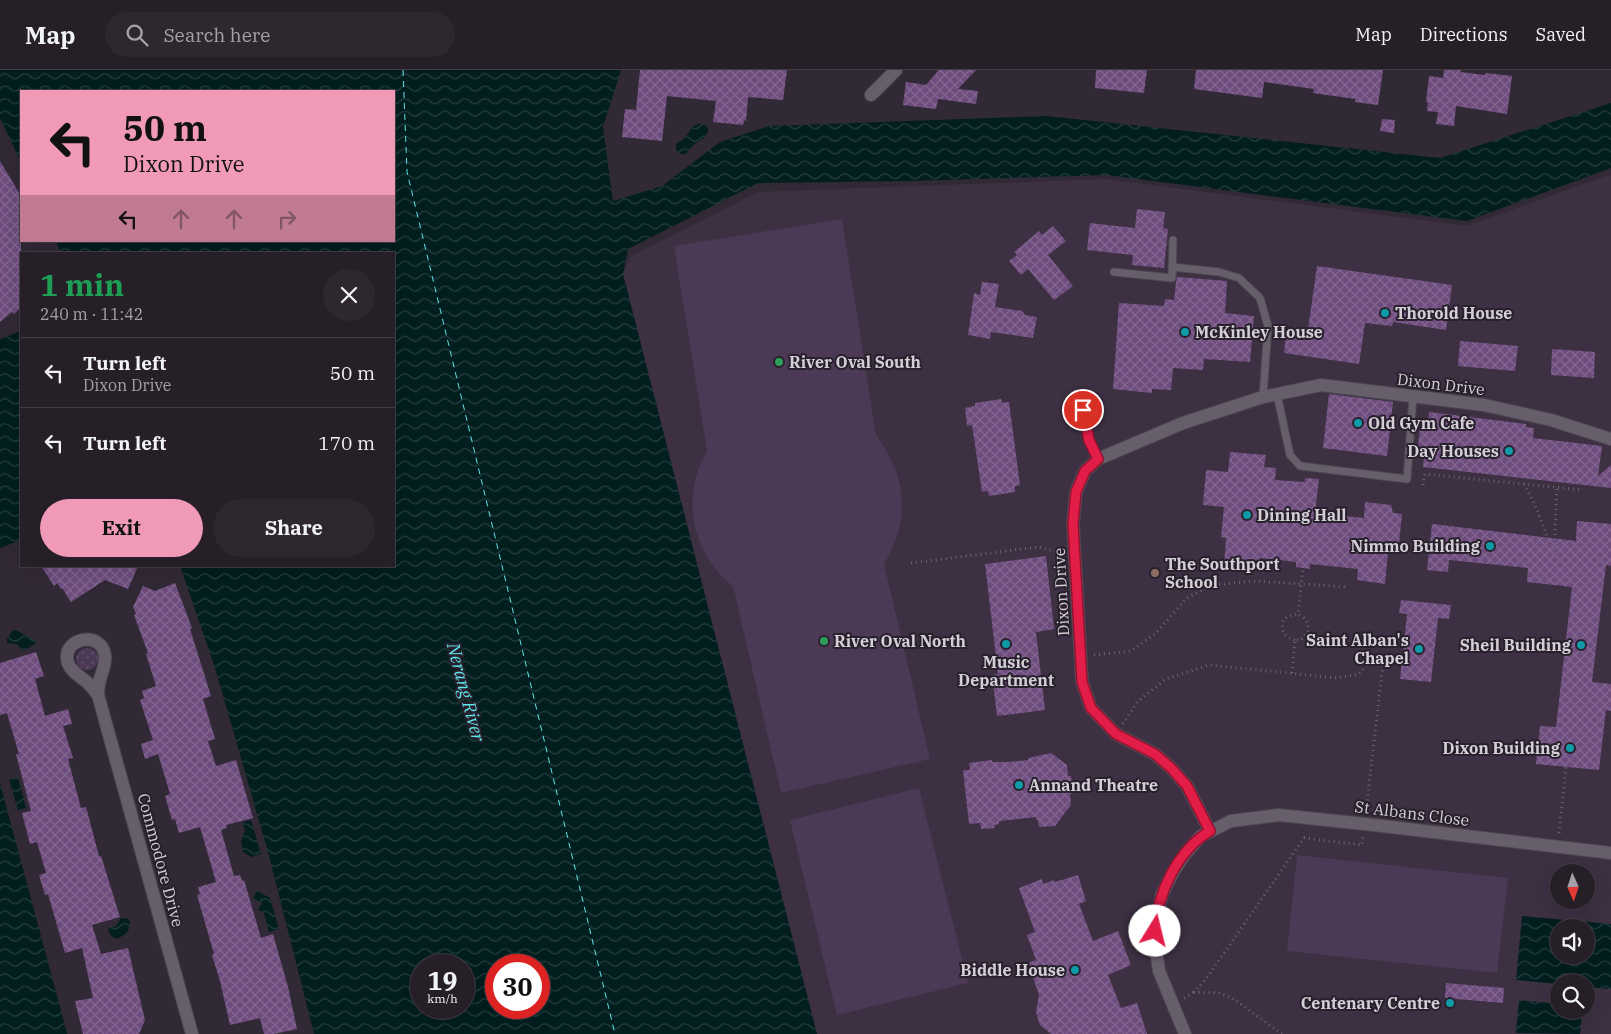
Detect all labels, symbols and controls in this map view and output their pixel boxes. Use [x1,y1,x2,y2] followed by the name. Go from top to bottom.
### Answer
[105,12,455,57] search box
[25,19,75,51] text: Map
[123,21,151,49] icon: search
[163,23,270,47] text: Search here
[1355,23,1392,46] text: Map
[1420,23,1508,46] text: Directions
[1536,23,1586,46] text: Saved
[123,105,207,151] text: 50 m
[40,110,105,175] icon: left
[123,149,245,178] text: Dixon Drive
[114,205,142,233] icon: left
[167,205,195,233] icon: ahead
[220,205,248,233] icon: ahead
[273,205,301,233] icon: right
[40,265,124,304] text: 1 min
[323,269,375,321] button: close
[1395,303,1512,323] place label: Thorold House
[40,304,143,324] text: 240 m · 11:42
[1379,307,1391,319] marker: Thorold House
[1195,322,1323,342] place label: McKinley House
[1179,326,1191,338] marker: McKinley House
[83,351,166,375] text: Turn left
[789,352,921,372] place label: River Oval South
[773,356,785,368] marker: River Oval South
[40,359,68,387] icon: left
[330,361,375,385] text: 50 m
[1396,369,1486,399] street label: Dixon Drive
[83,375,171,395] text: Dixon Drive
[1062,389,1104,431] pin
[1069,396,1097,424] icon: arrive
[1368,413,1474,433] place label: Old Gym Cafe
[1352,417,1364,429] marker: Old Gym Cafe
[40,429,68,457] icon: left
[83,431,166,455] text: Turn left
[318,431,375,455] text: 170 m
[1407,441,1499,461] place label: Day Houses
[1503,445,1515,457] marker: Day Houses
[40,499,203,557] button: Exit
[213,499,375,557] button: Share
[1257,505,1347,525] place label: Dining Hall
[1241,509,1253,521] marker: Dining Hall
[1351,536,1481,556] place label: Nimmo Building
[1484,540,1496,552] marker: Nimmo Building
[1049,547,1073,637] street label: Dixon Drive
[1165,554,1279,592] place label: The Southport School
[1149,567,1161,579] marker: The Southport School
[1306,630,1409,668] place label: Saint Alban's Chapel
[834,631,966,651] place label: River Oval North
[818,635,830,647] marker: River Oval North
[1460,635,1572,655] place label: Sheil Building
[1000,638,1012,650] marker: Music Department
[442,639,490,745] water label: Nerang River
[1575,639,1587,651] marker: Sheil Building
[1413,643,1425,655] marker: Saint Alban's Chapel
[958,652,1054,690] place label: Music Department
[1442,738,1561,758] place label: Dixon Building
[1564,742,1576,754] marker: Dixon Building
[1029,775,1158,795] place label: Annand Theatre
[1013,779,1025,791] marker: Annand Theatre
[134,791,188,929] street label: Commodore Drive
[1354,796,1470,830] street label: St Albans Close
[1550,864,1595,909] north arrow
[1550,864,1595,1019] map controls
[1128,904,1180,956] position arrow
[1550,919,1595,964] button: sound
[485,954,550,1019] speed limit sign: 30
[960,960,1065,980] place label: Biddle House
[427,964,458,997] text: 19
[1069,964,1081,976] marker: Biddle House
[1550,974,1595,1019] button: search
[427,991,458,1006] text: km/h
[1301,993,1440,1013] place label: Centenary Centre
[1444,997,1456,1009] marker: Centenary Centre

